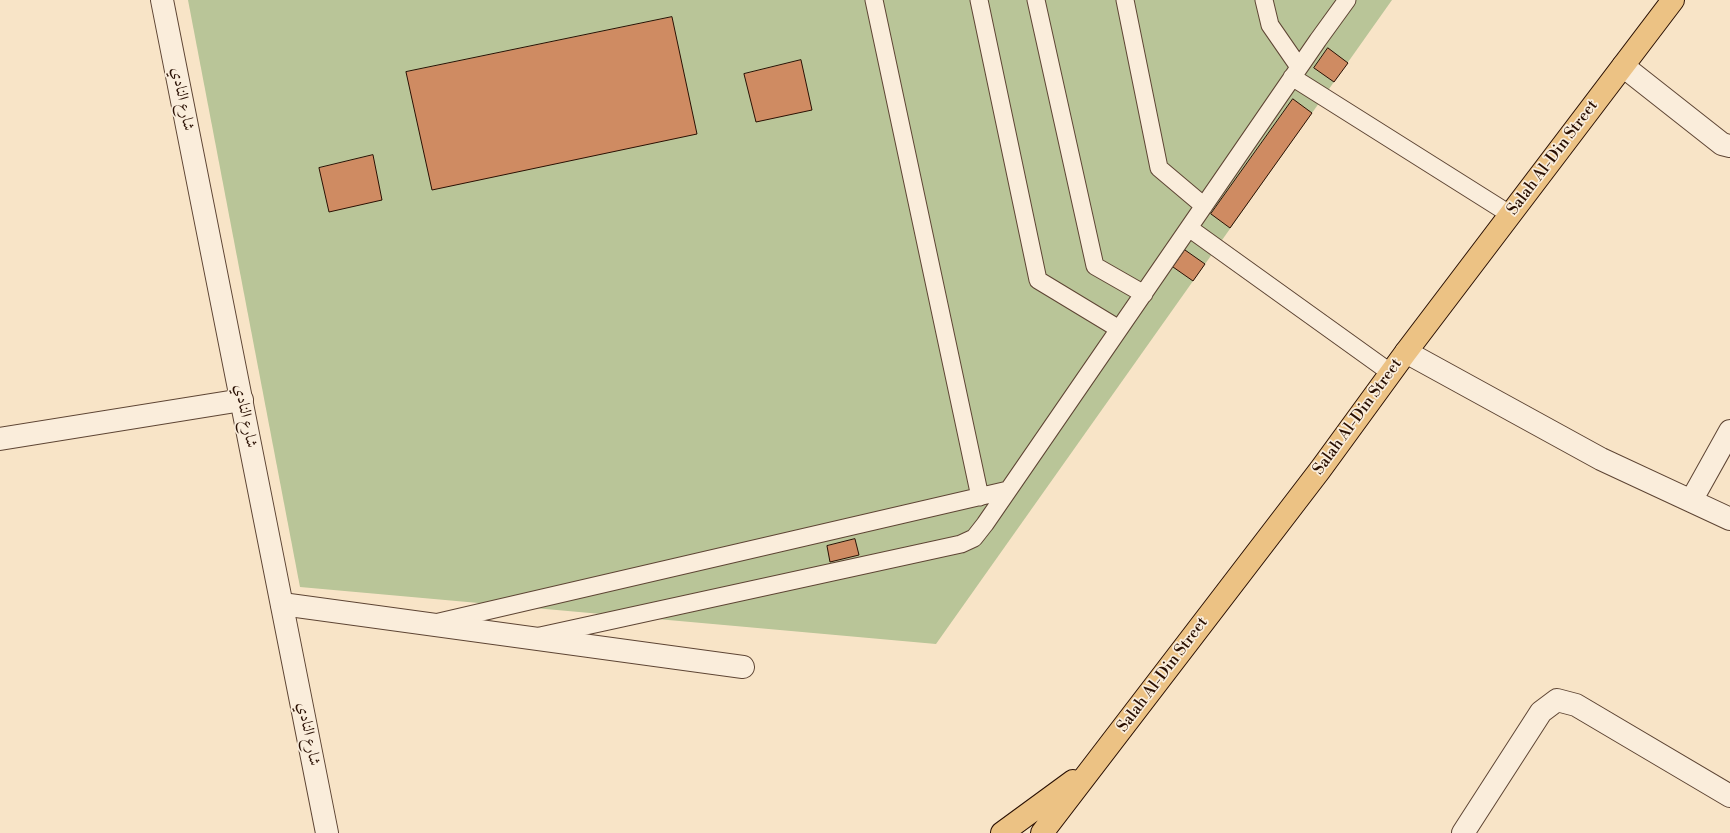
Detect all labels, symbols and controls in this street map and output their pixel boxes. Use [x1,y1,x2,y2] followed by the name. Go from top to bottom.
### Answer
[166,66,198,132] street label: شارع النادي
[1504,97,1602,219] street label: Salah Al-Din Street
[1309,355,1407,479] street label: Salah Al-Din Street
[229,383,261,449] street label: شارع النادي
[1114,614,1212,736] street label: Salah Al-Din Street
[292,701,324,767] street label: شارع النادي

